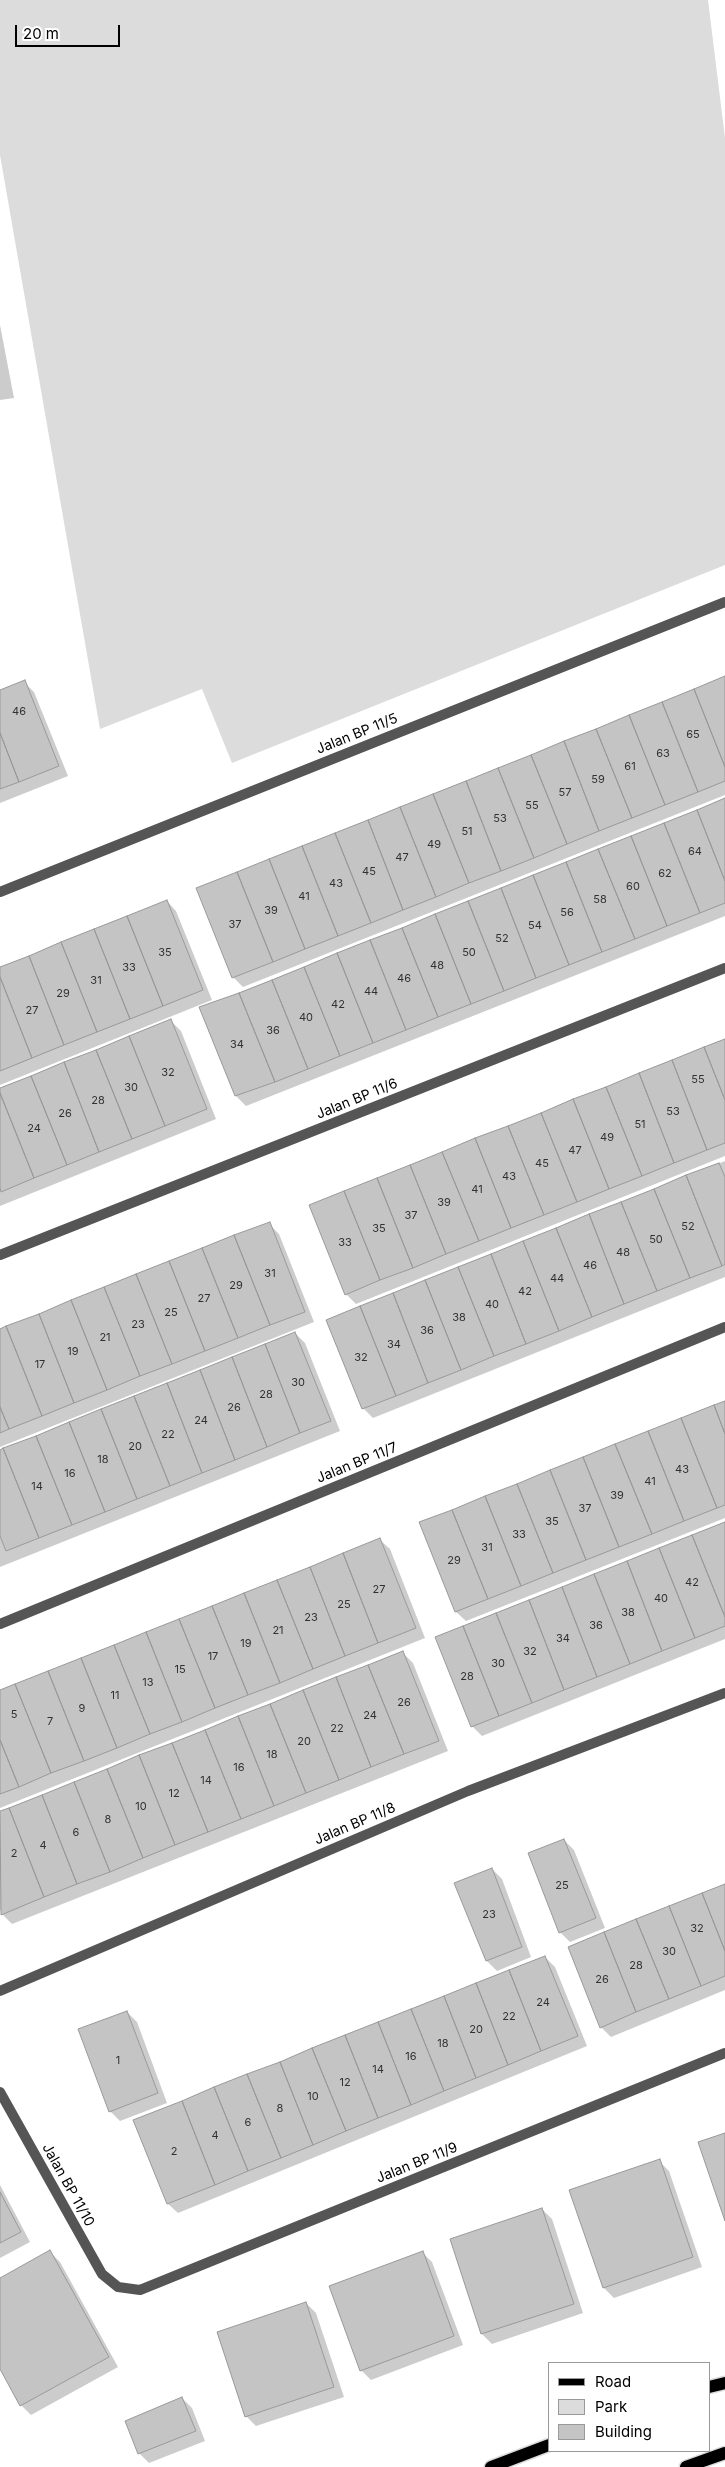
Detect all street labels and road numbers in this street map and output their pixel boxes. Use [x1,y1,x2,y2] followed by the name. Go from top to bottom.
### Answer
[314,710,400,758] street label: Jalan BP 11/5
[314,1075,400,1123] street label: Jalan BP 11/6
[314,1439,400,1487] street label: Jalan BP 11/7
[312,1799,398,1849] street label: Jalan BP 11/8
[374,2139,460,2187] street label: Jalan BP 11/9
[38,2141,98,2229] street label: Jalan BP 11/10

